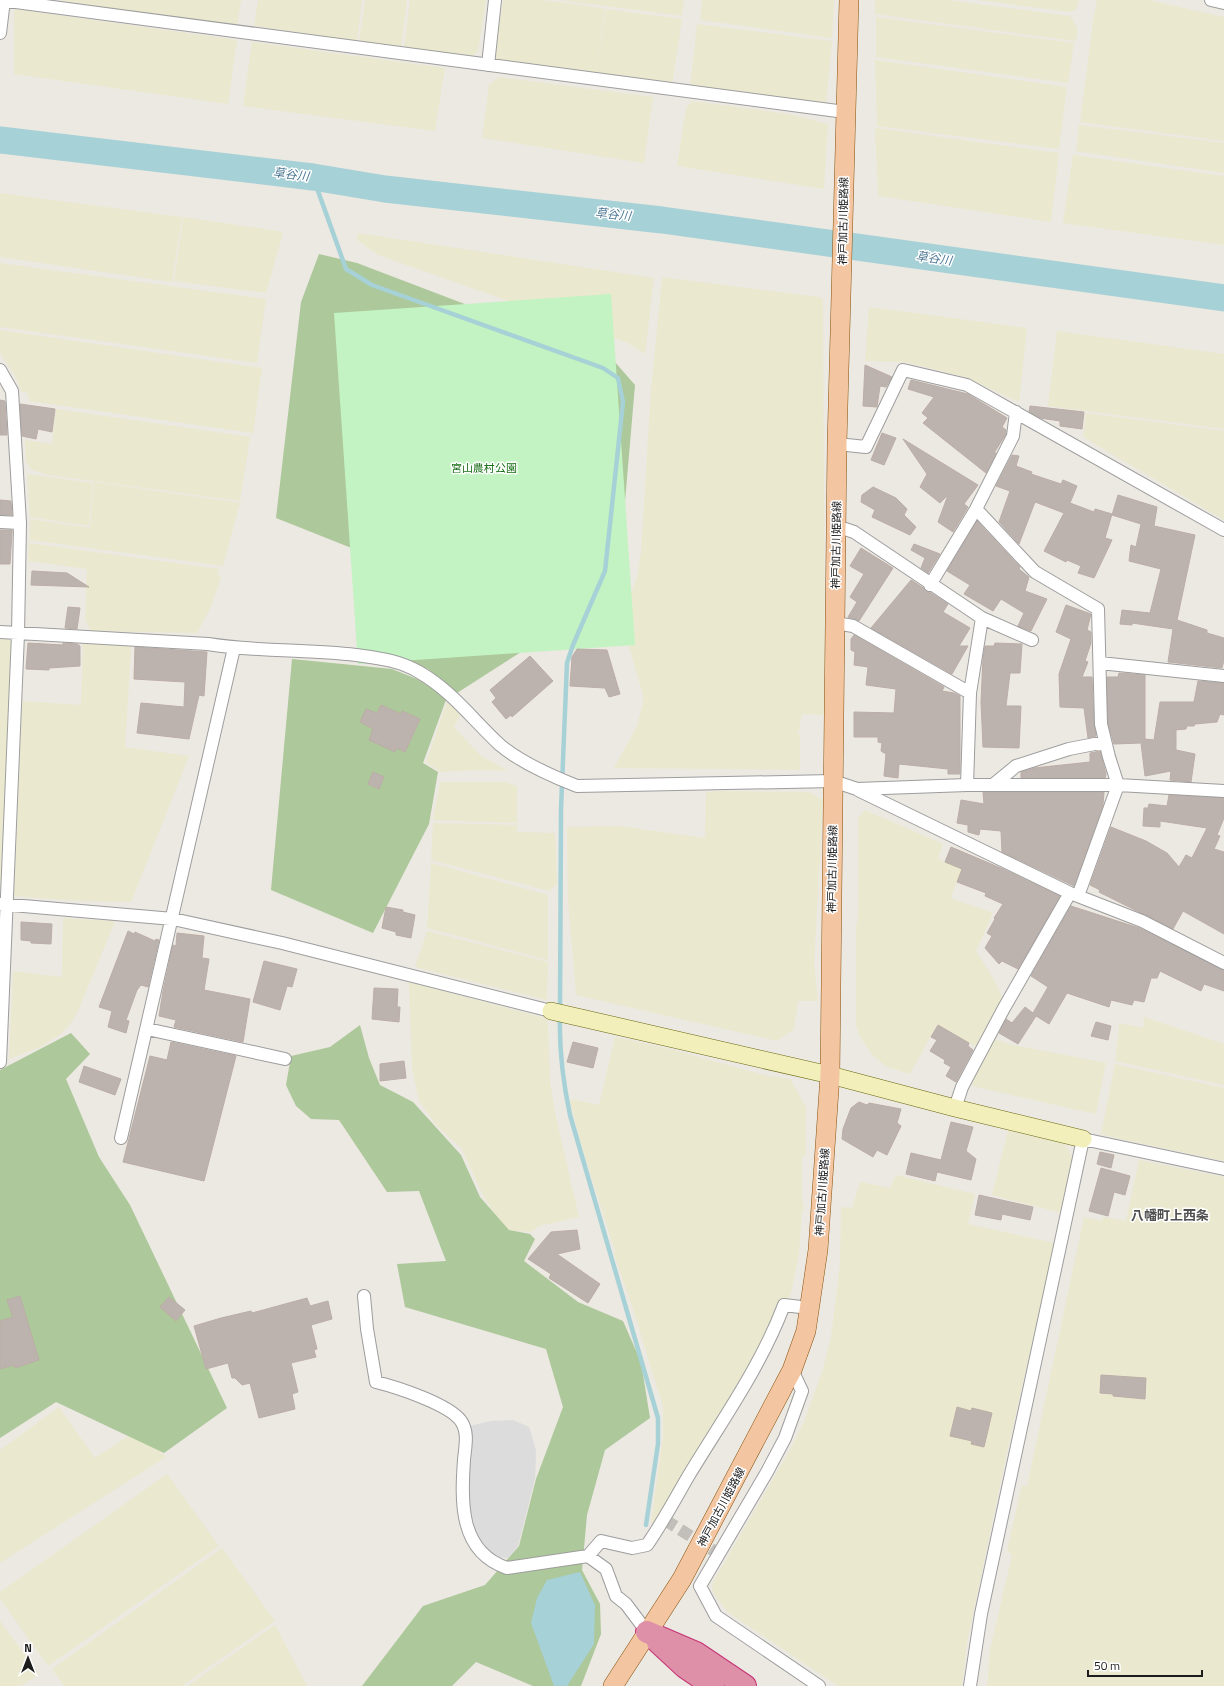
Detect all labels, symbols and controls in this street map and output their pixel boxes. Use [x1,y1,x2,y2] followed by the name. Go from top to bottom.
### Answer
[272,162,312,186] water label: 草谷川
[834,177,852,265] street label: 神戸加古川姫路線
[594,203,634,226] water label: 草谷川
[915,246,955,270] water label: 草谷川
[451,460,517,476] park label: 宮山農村公園
[827,501,845,589] street label: 神戸加古川姫路線
[823,825,841,913] street label: 神戸加古川姫路線
[811,1148,833,1236] street label: 神戸加古川姫路線
[1131,1205,1209,1225] district label: 八幡町上西条
[693,1464,749,1550] street label: 神戸加古川姫路線
[8,1638,48,1678] north arrow
[24,1640,32,1656] text: N
[1088,1652,1202,1678] scale bar
[1094,1656,1120,1675] text: 50 m

